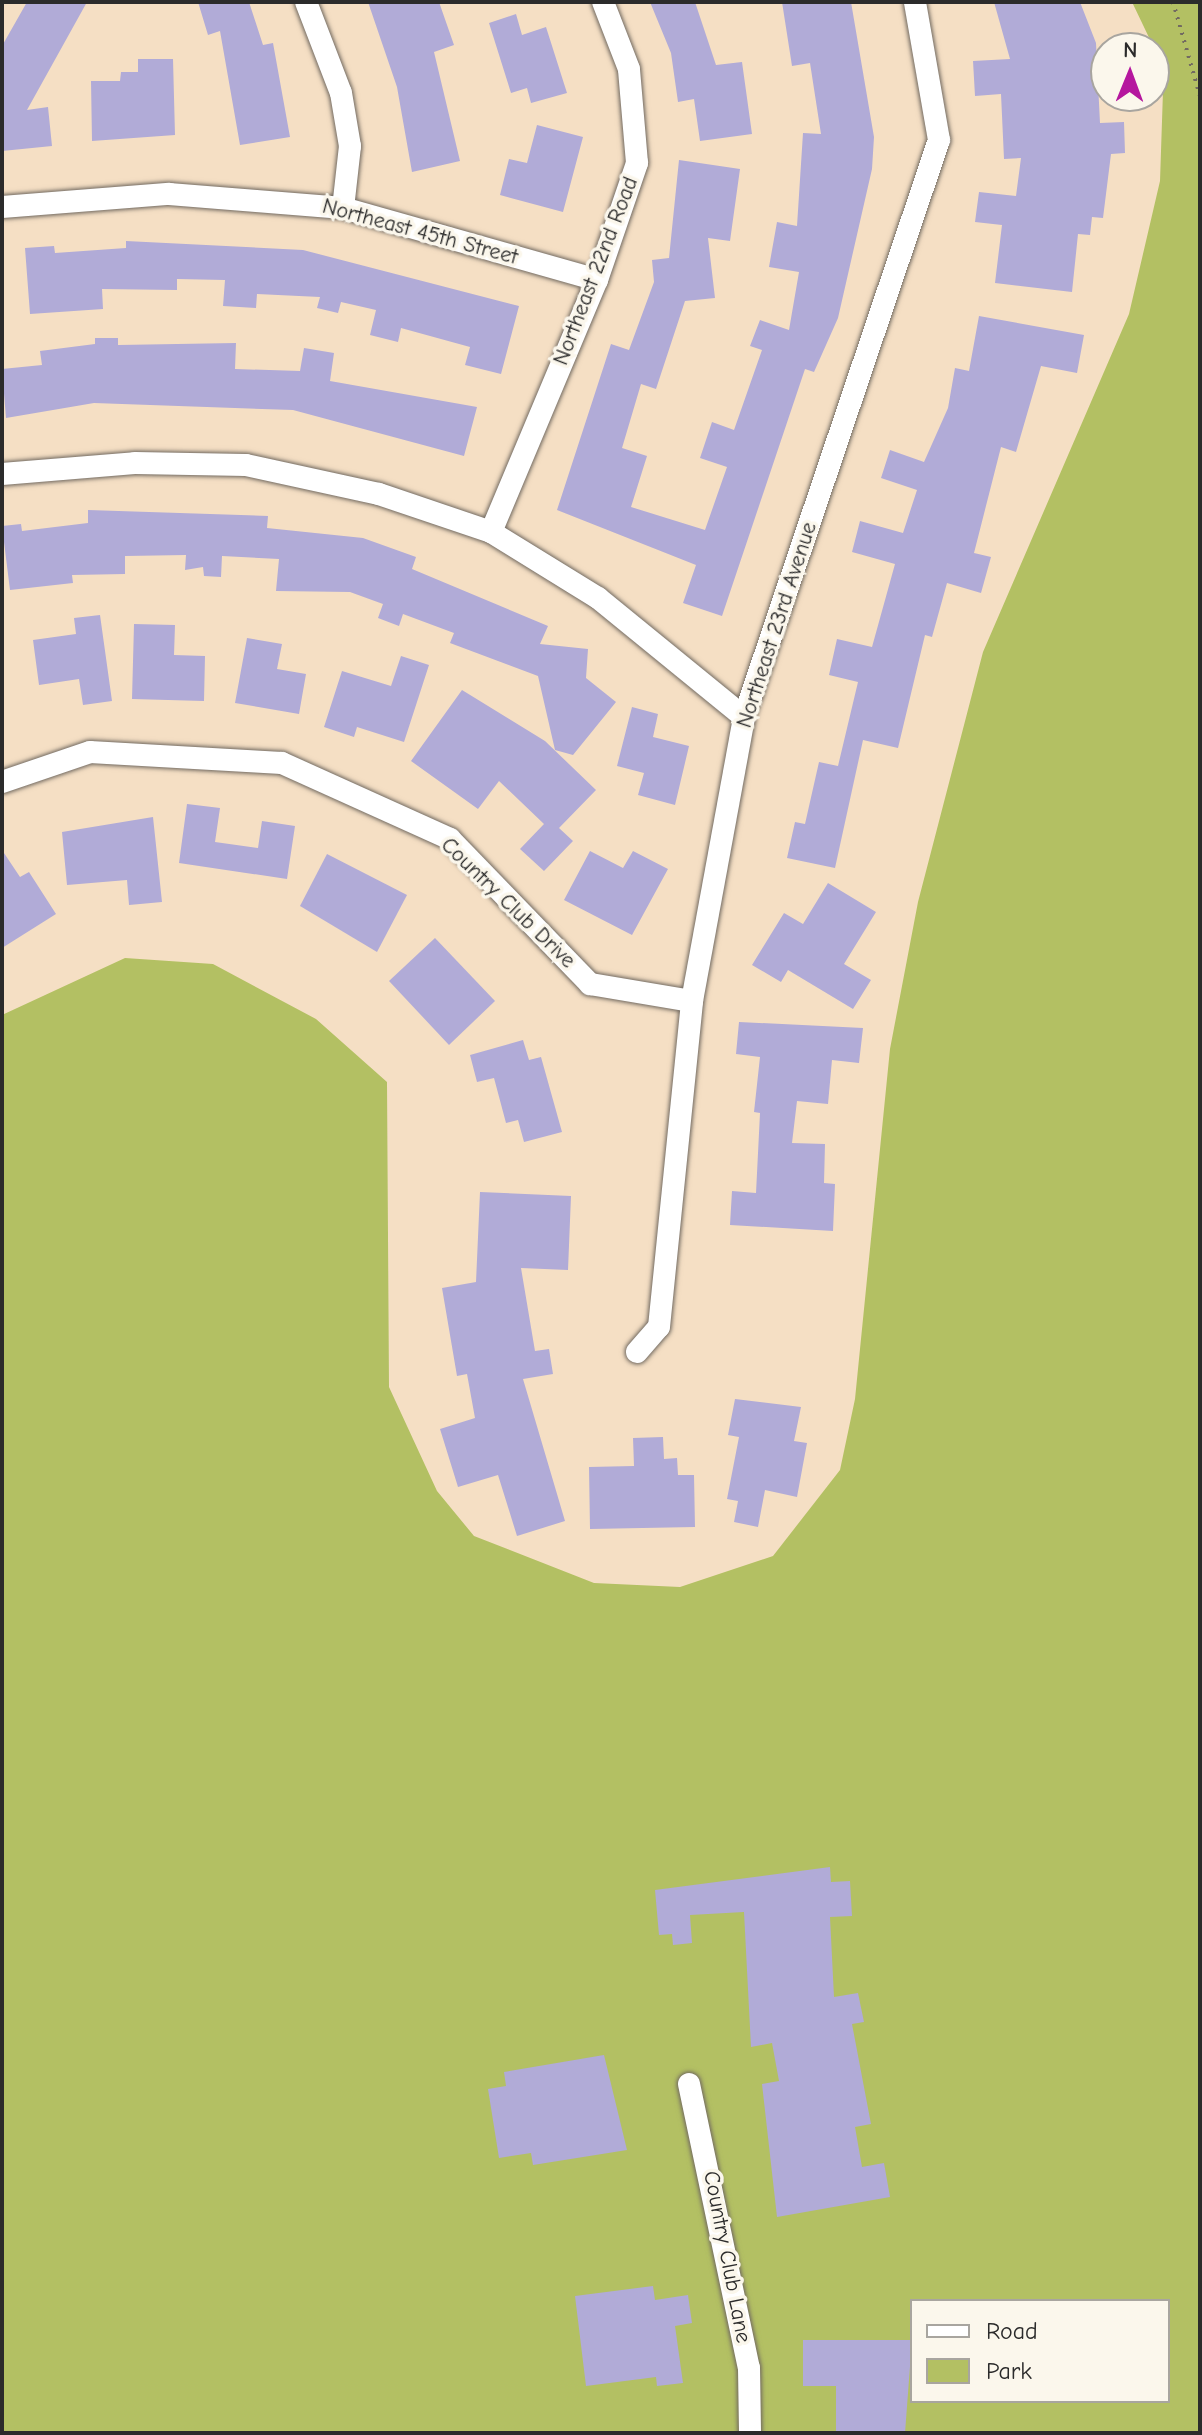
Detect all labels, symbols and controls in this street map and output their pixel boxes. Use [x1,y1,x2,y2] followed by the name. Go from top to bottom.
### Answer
[1090,32,1170,112] north arrow
[1123,37,1138,63] text: N
[548,173,644,369] street label: Northeast 22nd Road
[319,193,521,271] street label: Northeast 45th Street
[731,519,823,731] street label: Northeast 23rd Avenue
[435,832,581,974] street label: Country Club Drive
[697,2169,757,2345] street label: Country Club Lane
[910,2299,1170,2403] legend
[986,2317,1038,2345] text: Road
[986,2357,1032,2385] text: Park

